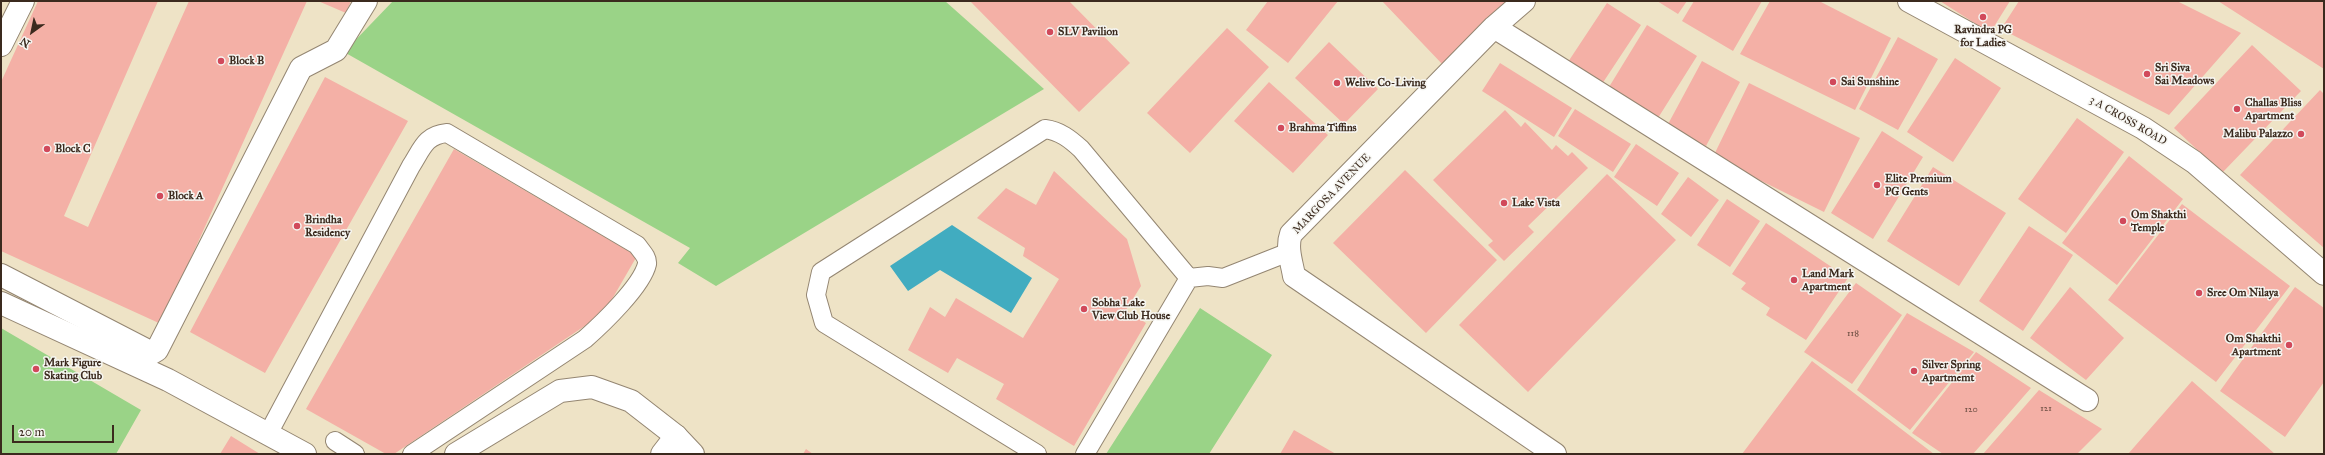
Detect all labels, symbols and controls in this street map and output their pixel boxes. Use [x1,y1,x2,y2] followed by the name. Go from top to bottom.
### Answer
[12,12,52,52] north arrow
[1978,12,1988,22] marker: Ravindra PG for Ladies
[1954,23,2012,49] place label: Ravindra PG for Ladies
[1058,25,1118,39] place label: SLV Pavilion
[1045,27,1055,37] marker: SLV Pavilion
[18,34,33,50] text: N
[229,54,264,68] place label: Block B
[216,56,226,66] marker: Block B
[2155,61,2214,87] place label: Sri Siva Sai Meadows
[2142,69,2152,79] marker: Sri Siva Sai Meadows
[1841,75,1899,89] place label: Sai Sunshine
[1345,76,1426,90] place label: Welive Co-Living
[1828,77,1838,87] marker: Sai Sunshine
[1332,78,1342,88] marker: Welive Co-Living
[2087,94,2169,148] street label: 3 A CROSS ROAD
[2245,96,2302,122] place label: Challas Bliss Apartment
[2232,104,2242,114] marker: Challas Bliss Apartment
[1289,121,1357,135] place label: Brahma Tiffins
[1276,123,1286,133] marker: Brahma Tiffins
[2223,127,2293,141] place label: Malibu Palazzo
[2296,129,2306,139] marker: Malibu Palazzo
[55,142,90,156] place label: Block C
[42,144,52,154] marker: Block C
[1290,151,1374,237] street label: MARGOSA AVENUE
[1885,172,1952,198] place label: Elite Premium PG Gents
[1872,180,1882,190] marker: Elite Premium PG Gents
[168,189,203,203] place label: Block A
[155,191,165,201] marker: Block A
[1512,196,1560,210] place label: Lake Vista
[1499,198,1509,208] marker: Lake Vista
[2131,208,2186,234] place label: Om Shakthi Temple
[305,213,350,239] place label: Brindha Residency
[2118,216,2128,226] marker: Om Shakthi Temple
[292,221,302,231] marker: Brindha Residency
[1802,267,1854,293] place label: Land Mark Apartment
[1789,275,1799,285] marker: Land Mark Apartment
[2207,286,2278,300] place label: Sree Om Nilaya
[2194,288,2204,298] marker: Sree Om Nilaya
[1092,296,1170,322] place label: Sobha Lake View Club House
[1079,304,1089,314] marker: Sobha Lake View Club House
[1847,329,1859,339] house number: 118
[2226,332,2281,358] place label: Om Shakthi Apartment
[2284,340,2294,350] marker: Om Shakthi Apartment
[44,356,102,382] place label: Mark Figure Skating Club
[1922,358,1980,384] place label: Silver Spring Apartmemt
[31,364,41,374] marker: Mark Figure Skating Club
[1909,366,1919,376] marker: Silver Spring Apartmemt
[2040,404,2052,414] house number: 121
[1964,405,1978,415] house number: 120
[14,417,116,443] scale bar
[19,425,45,439] text: 20 m

